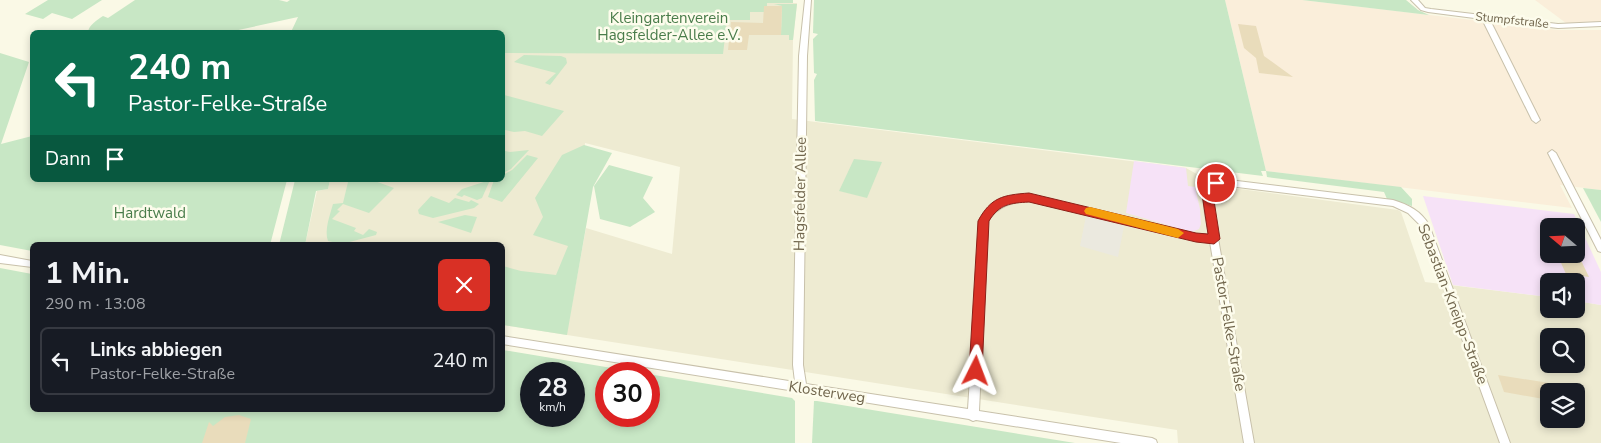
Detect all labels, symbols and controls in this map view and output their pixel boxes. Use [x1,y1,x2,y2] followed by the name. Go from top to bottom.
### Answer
[597,8,741,45] park label: Kleingartenverein Hagsfelder-Allee e.V.
[1475,8,1549,32] street label: Stumpfstraße
[128,44,231,91] text: 240 m
[45,50,110,115] icon: left
[128,89,327,119] text: Pastor-Felke-Straße
[789,137,811,251] street label: Hagsfelder Allee
[101,145,129,173] icon: arrive
[45,146,91,172] text: Dann
[1195,162,1237,204] pin
[1202,169,1230,197] icon: arrive
[114,203,186,223] park label: Hardtwald
[1540,218,1585,262] north arrow
[1540,218,1585,428] map controls
[1413,221,1493,387] street label: Sebastian-Kneipp-Straße
[45,253,130,294] text: 1 Min.
[1207,255,1251,393] street label: Pastor-Felke-Straße
[438,259,490,311] button: close
[1540,273,1585,318] button: sound
[45,293,146,315] text: 290 m · 13:08
[1540,328,1585,373] button: search
[90,337,222,363] text: Links abbiegen
[949,344,1001,396] position arrow
[47,347,75,375] icon: left
[433,348,488,374] text: 240 m
[595,362,660,427] speed limit sign: 30
[90,363,235,385] text: Pastor-Felke-Straße
[537,371,568,405] text: 28
[787,376,867,408] street label: Klosterweg
[1540,383,1585,428] button: layers
[539,399,566,415] text: km/h

